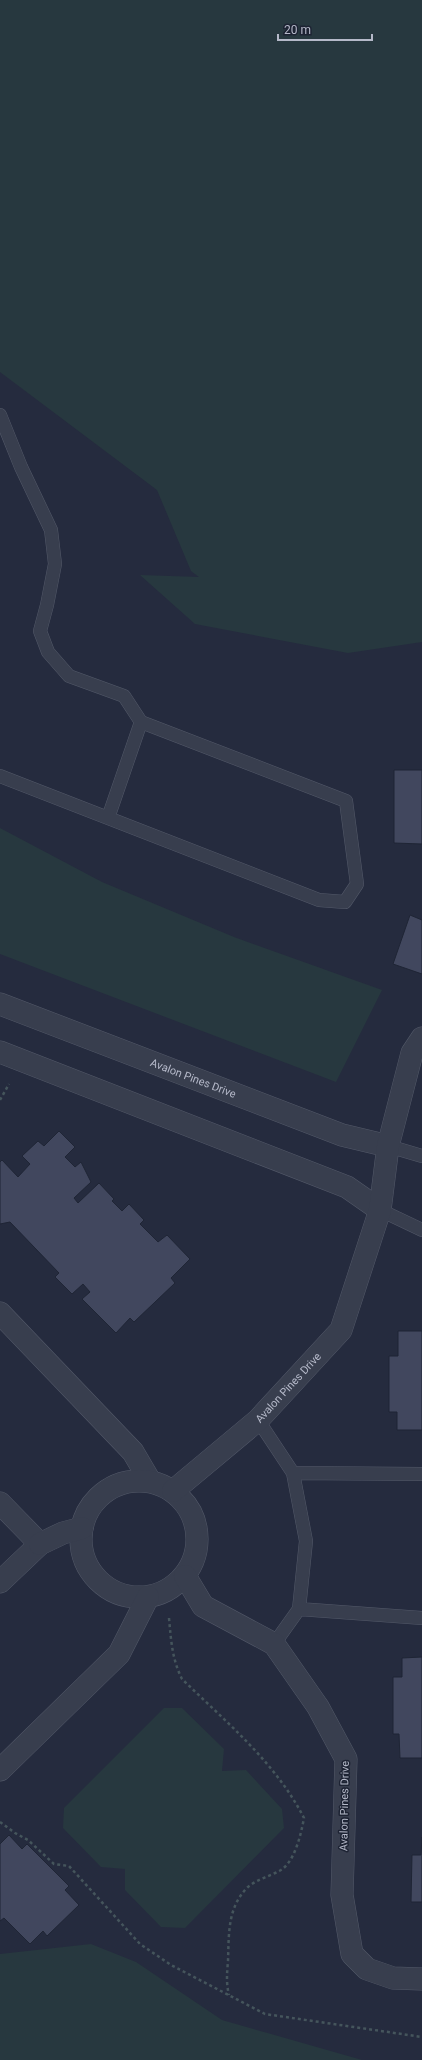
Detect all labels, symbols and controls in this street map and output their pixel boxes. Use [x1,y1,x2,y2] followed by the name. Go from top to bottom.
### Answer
[278,16,372,42] scale bar
[284,23,311,37] text: 20 m
[148,1056,238,1101] street label: Avalon Pines Drive
[253,1350,324,1426] street label: Avalon Pines Drive
[337,1760,352,1851] street label: Avalon Pines Drive

